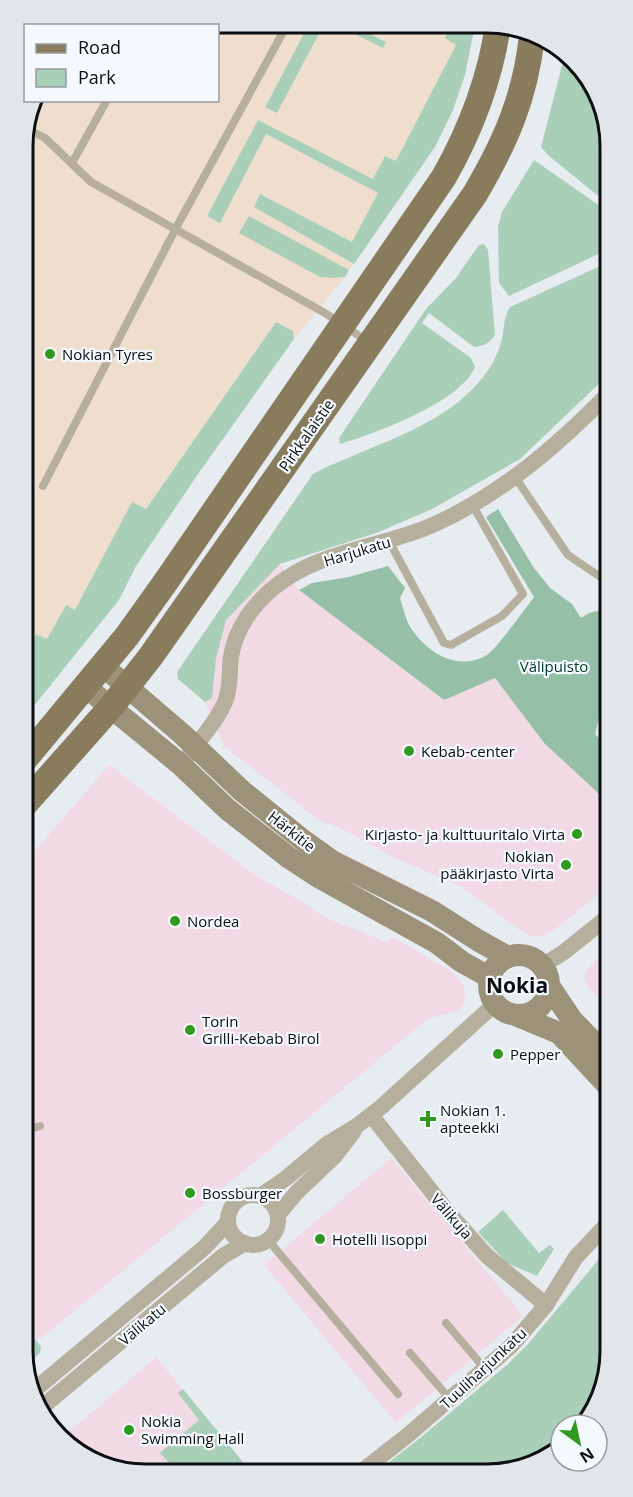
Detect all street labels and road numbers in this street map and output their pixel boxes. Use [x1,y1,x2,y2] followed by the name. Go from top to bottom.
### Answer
[274,395,338,475] street label: Pirkkalaistie
[321,531,393,571] street label: Harjukatu
[264,806,320,856] street label: Härkitie
[427,1189,477,1243] street label: Välikuja
[114,1298,170,1350] street label: Välikatu
[436,1323,530,1413] street label: Tuuliharjunkatu

